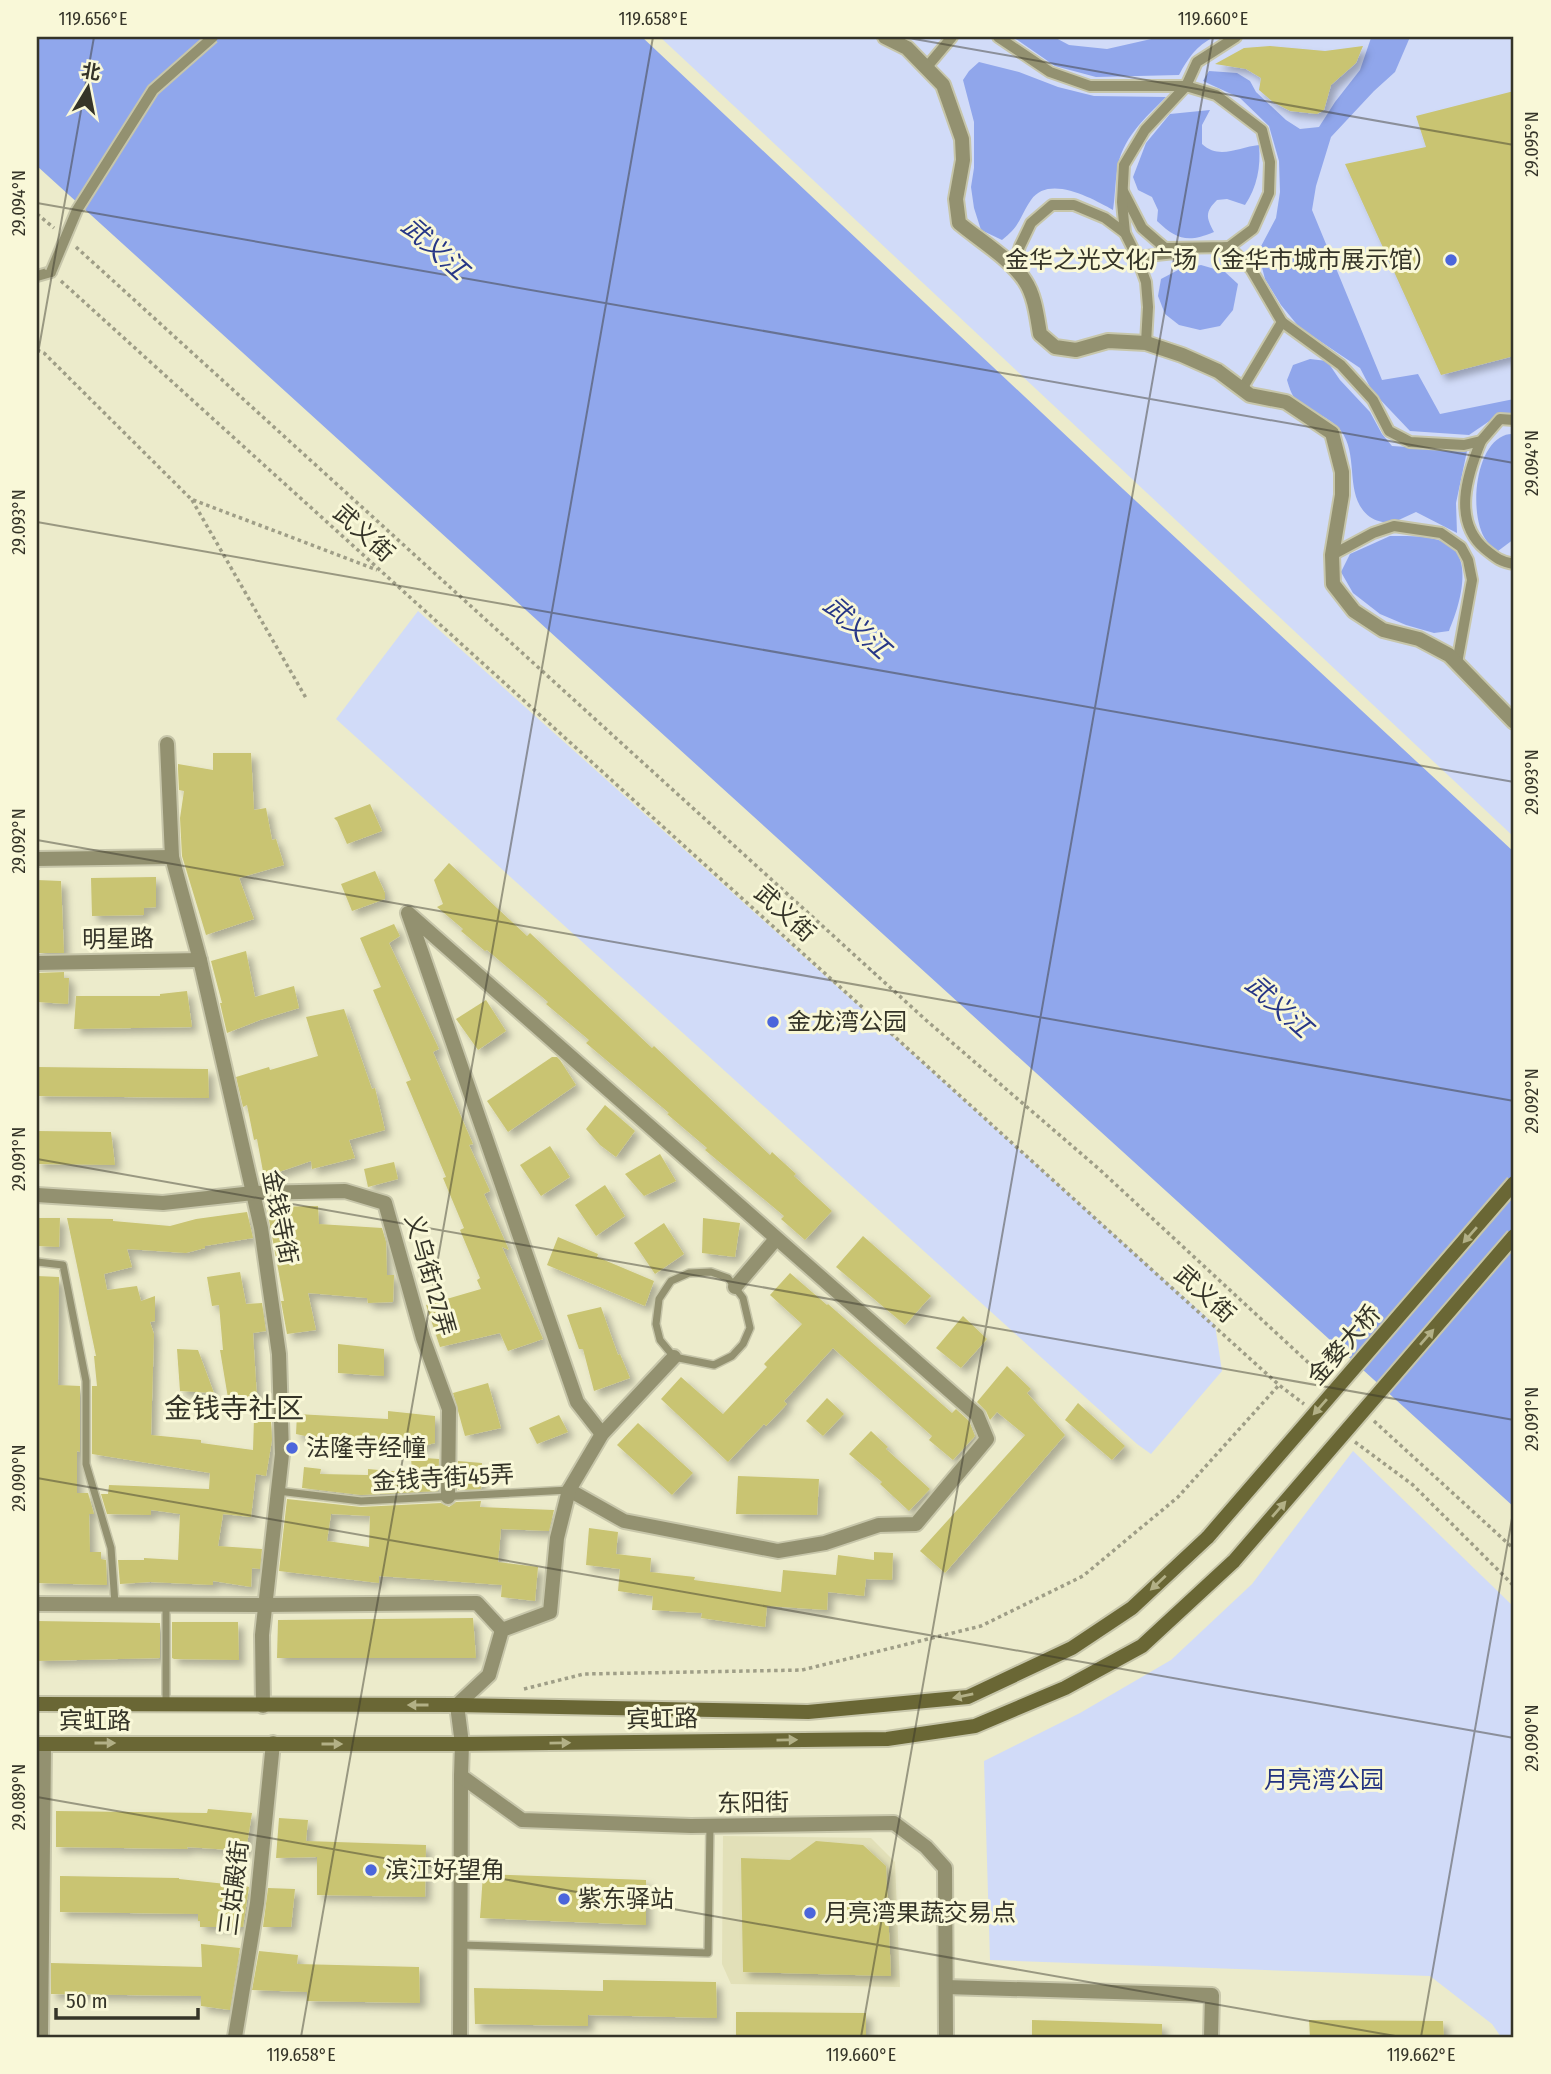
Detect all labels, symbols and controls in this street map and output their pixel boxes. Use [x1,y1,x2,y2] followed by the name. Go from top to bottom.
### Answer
[59,8,127,30] text: 119.656°E
[618,8,688,30] text: 119.658°E
[1178,8,1248,30] text: 119.660°E
[52,52,122,122] north arrow
[80,59,102,85] text: 北
[1521,111,1543,177] text: 29.095°N
[8,170,30,236] text: 29.094°N
[395,211,476,288] water label: 武义江
[1005,246,1437,274] place label: 金华之光文化广场（金华市城市展示馆）
[1443,252,1459,268] marker: 金华之光文化广场（金华市城市展示馆）
[1521,430,1543,496] text: 29.094°N
[8,489,30,555] text: 29.093°N
[328,499,400,567] street label: 武义街
[817,590,898,667] water label: 武义江
[1521,749,1543,815] text: 29.093°N
[8,808,30,874] text: 29.092°N
[749,879,821,947] street label: 武义街
[82,924,154,954] street label: 明星路
[1239,969,1320,1046] water label: 武义江
[787,1008,907,1036] place label: 金龙湾公园
[765,1014,781,1030] marker: 金龙湾公园
[1521,1068,1543,1134] text: 29.092°N
[8,1127,30,1191] text: 29.091°N
[257,1167,303,1267] street label: 金钱寺街
[399,1211,461,1339] street label: 义乌街127弄
[1462,1226,1478,1243] one-way arrow
[1169,1260,1241,1328] street label: 武义街
[1302,1300,1386,1390] street label: 金婺大桥
[1419,1328,1435,1346] one-way arrow
[1521,1387,1543,1451] text: 29.091°N
[164,1392,304,1425] district label: 金钱寺社区
[1312,1398,1328,1416] one-way arrow
[306,1434,426,1462] place label: 法隆寺经幢
[284,1440,300,1456] marker: 法隆寺经幢
[8,1445,30,1511] text: 29.090°N
[371,1460,515,1496] street label: 金钱寺街45弄
[1271,1500,1287,1518] one-way arrow
[1150,1575,1167,1591] one-way arrow
[952,1690,974,1701] one-way arrow
[407,1699,429,1711] one-way arrow
[626,1704,698,1734] street label: 宾虹路
[1521,1705,1543,1771] text: 29.090°N
[59,1707,131,1735] street label: 宾虹路
[777,1734,799,1746] one-way arrow
[94,1737,116,1749] one-way arrow
[549,1737,571,1749] one-way arrow
[322,1738,344,1750] one-way arrow
[8,1764,30,1830] text: 29.089°N
[1264,1766,1384,1794] park label: 月亮湾公园
[717,1788,789,1818] street label: 东阳街
[214,1839,254,1937] street label: 三姑殿街
[385,1856,505,1884] place label: 滨江好望角
[363,1862,379,1878] marker: 滨江好望角
[578,1885,674,1913] place label: 紫东驿站
[556,1891,572,1907] marker: 紫东驿站
[824,1899,1016,1927] place label: 月亮湾果蔬交易点
[802,1905,818,1921] marker: 月亮湾果蔬交易点
[56,1976,198,2020] scale bar
[66,1988,108,2014] text: 50 m
[266,2044,336,2066] text: 119.658°E
[826,2044,896,2066] text: 119.660°E
[1387,2044,1455,2066] text: 119.662°E

